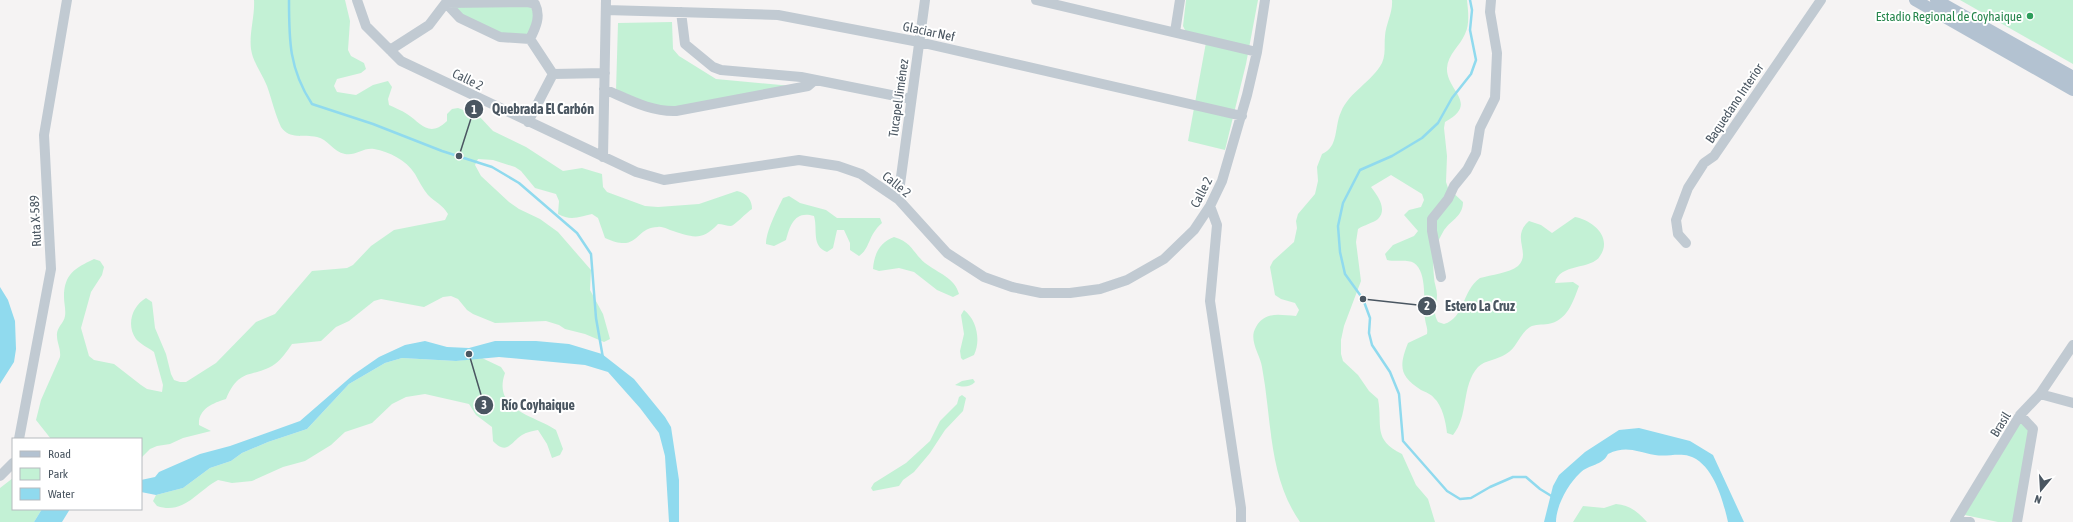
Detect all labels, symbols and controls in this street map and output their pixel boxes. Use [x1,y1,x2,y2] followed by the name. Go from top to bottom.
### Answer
[1876,9,2022,24] place label: Estadio Regional de Coyhaique
[2025,11,2035,21] marker: Estadio Regional de Coyhaique
[901,19,957,44] street label: Glaciar Nef
[886,58,911,138] street label: Tucapel Jiménez
[1702,60,1767,146] street label: Baquedano Interior
[450,66,486,93] street label: Calle 2
[464,96,602,122] callout: Quebrada El Carbón
[492,101,594,117] text: Quebrada El Carbón
[471,103,477,117] text: 1
[879,168,914,200] street label: Calle 2
[1187,174,1215,210] street label: Calle 2
[27,195,44,247] street label: Ruta X-589
[1417,293,1523,319] callout: Estero La Cruz
[1445,298,1515,314] text: Estero La Cruz
[1424,299,1430,313] text: 2
[474,392,583,418] callout: Río Coyhaique
[501,397,575,413] text: Río Coyhaique
[481,398,487,412] text: 3
[1987,408,2014,440] street label: Brasil
[12,438,142,510] legend
[48,447,71,461] text: Road
[48,467,69,481] text: Park
[2021,470,2061,510] north arrow
[48,487,75,501] text: Water
[2033,493,2043,506] text: N

